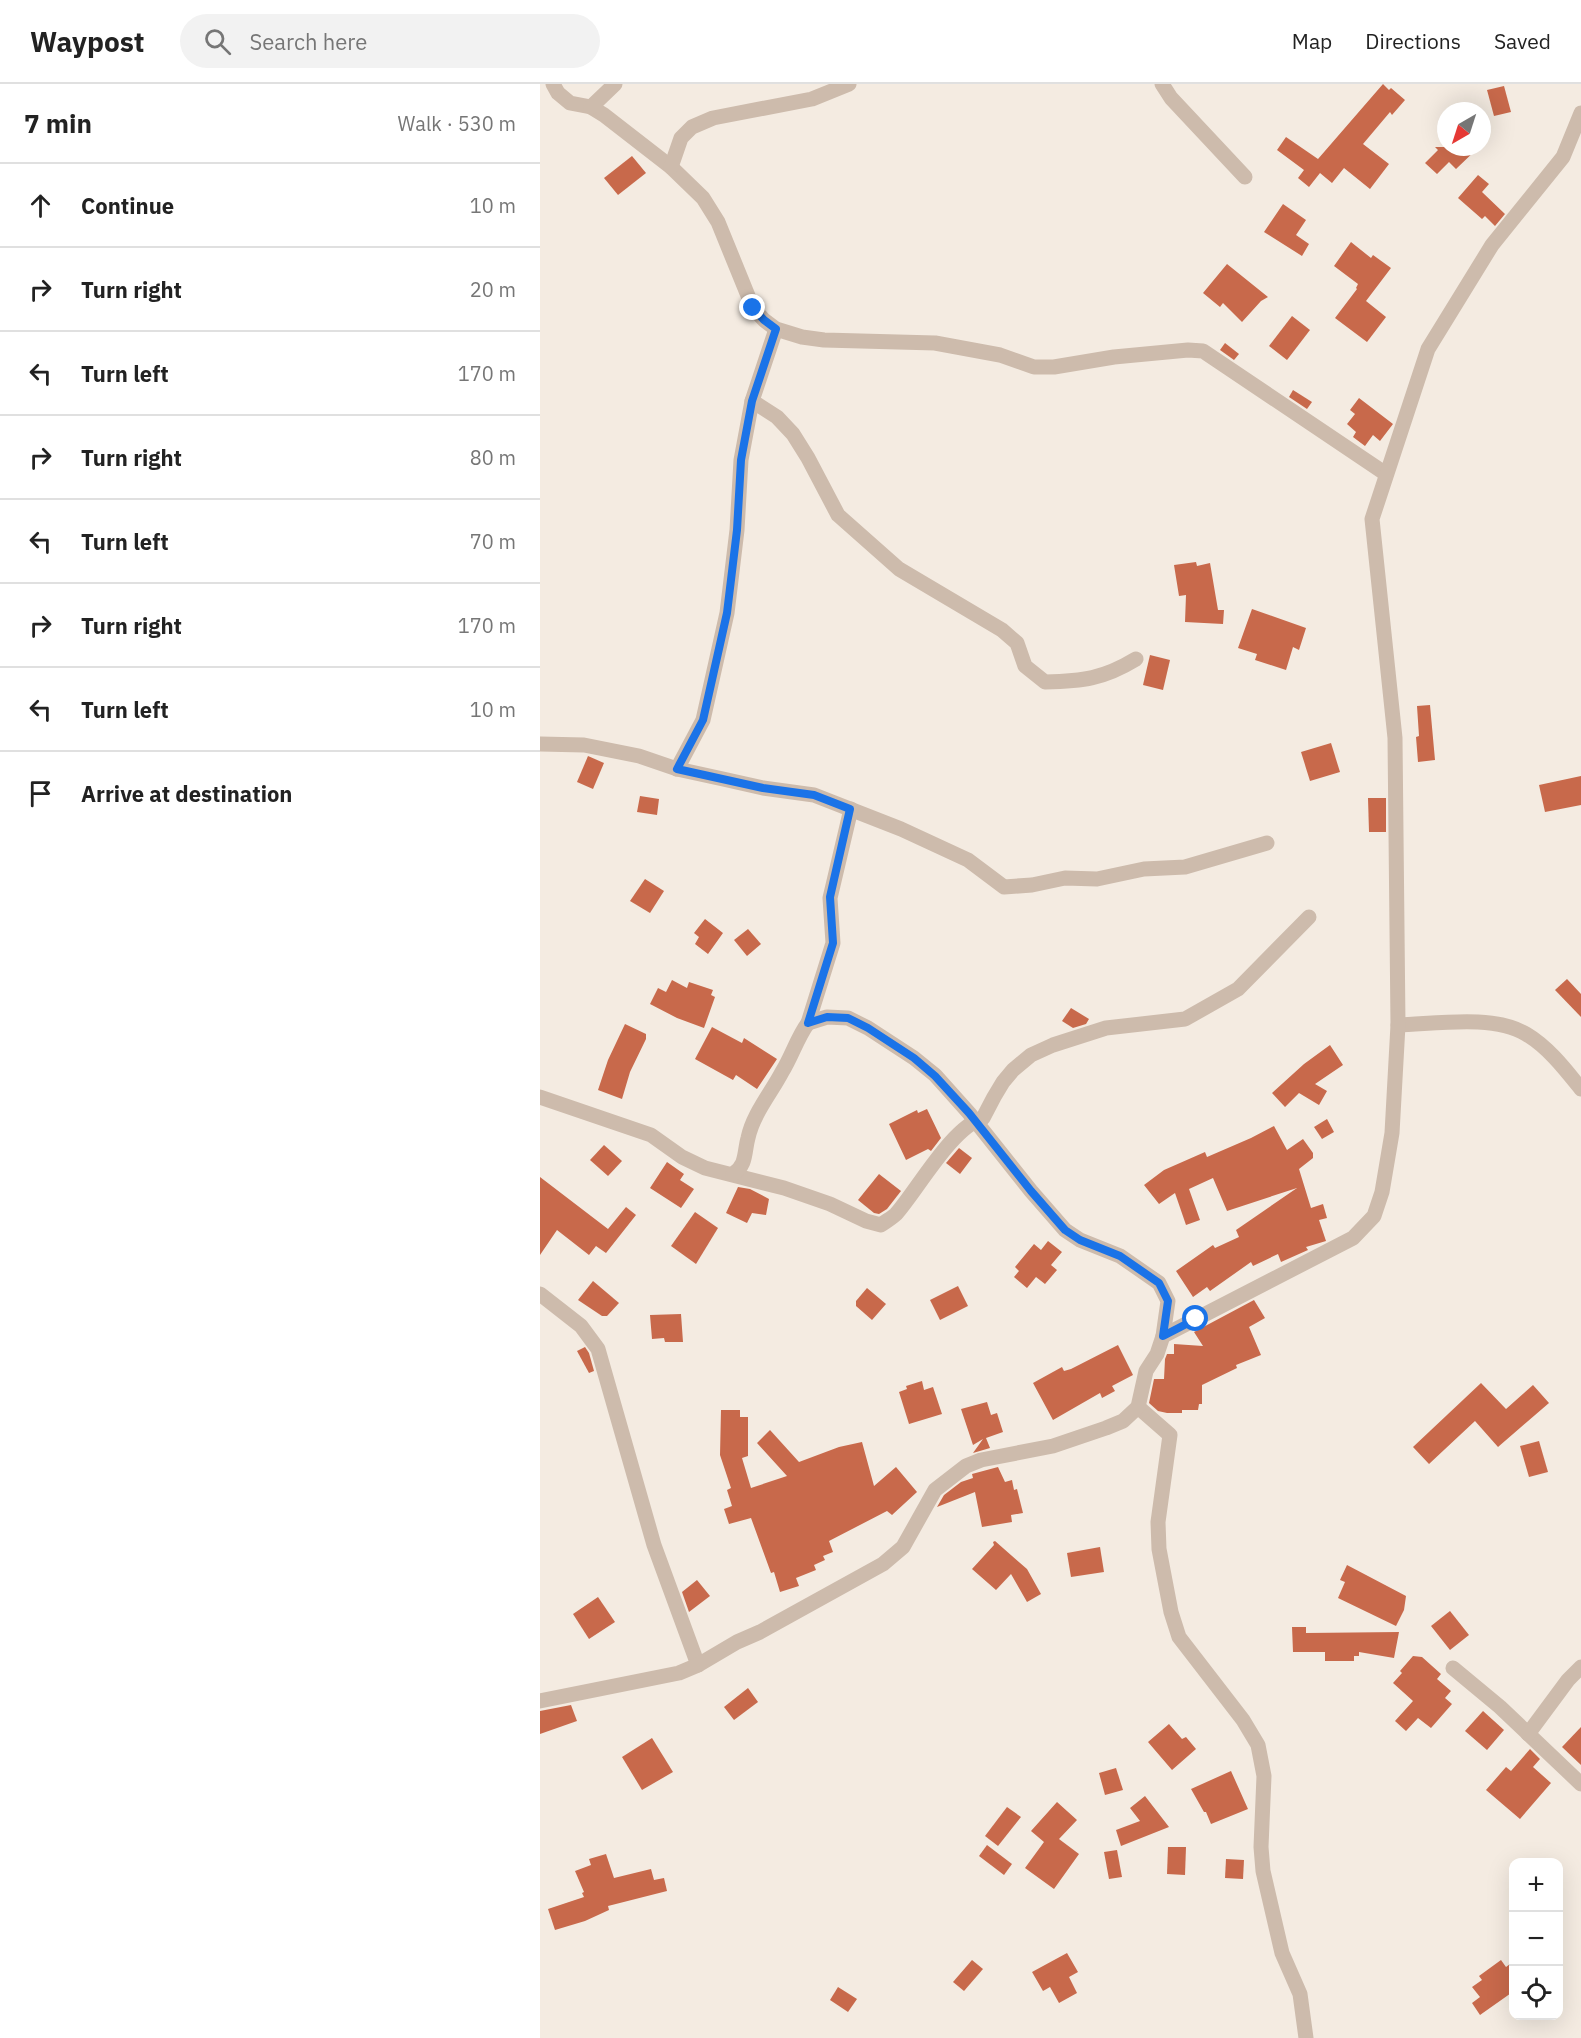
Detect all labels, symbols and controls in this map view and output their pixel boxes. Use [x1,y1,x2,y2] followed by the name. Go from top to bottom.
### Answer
[180,14,600,68] search box
[30,23,144,60] text: Waypost
[201,25,234,58] icon: search
[249,27,367,56] text: Search here
[1292,27,1332,55] text: Map
[1365,27,1461,55] text: Directions
[1494,27,1551,55] text: Saved
[1437,102,1491,156] north arrow
[24,106,92,140] text: 7 min
[398,110,516,137] text: Walk · 530 m
[24,189,57,222] icon: ahead
[81,191,174,220] text: Continue
[470,192,516,219] text: 10 m
[24,273,57,306] icon: right
[81,275,182,304] text: Turn right
[470,276,516,303] text: 20 m
[739,294,765,320] route end
[24,357,57,390] icon: left
[81,359,169,388] text: Turn left
[458,360,516,387] text: 170 m
[24,441,57,474] icon: right
[81,443,182,472] text: Turn right
[470,444,516,471] text: 80 m
[24,525,57,558] icon: left
[81,527,169,556] text: Turn left
[470,528,516,555] text: 70 m
[24,609,57,642] icon: right
[81,611,182,640] text: Turn right
[458,612,516,639] text: 170 m
[24,693,57,726] icon: left
[81,695,169,724] text: Turn left
[470,696,516,723] text: 10 m
[24,777,57,810] icon: arrive
[81,779,292,808] text: Arrive at destination
[1182,1305,1208,1331] route start
[1509,1858,1563,2020] map controls
[1509,1858,1563,1912] button: +
[1509,1912,1563,1966] button: −
[1509,1966,1563,2020] button: locate

